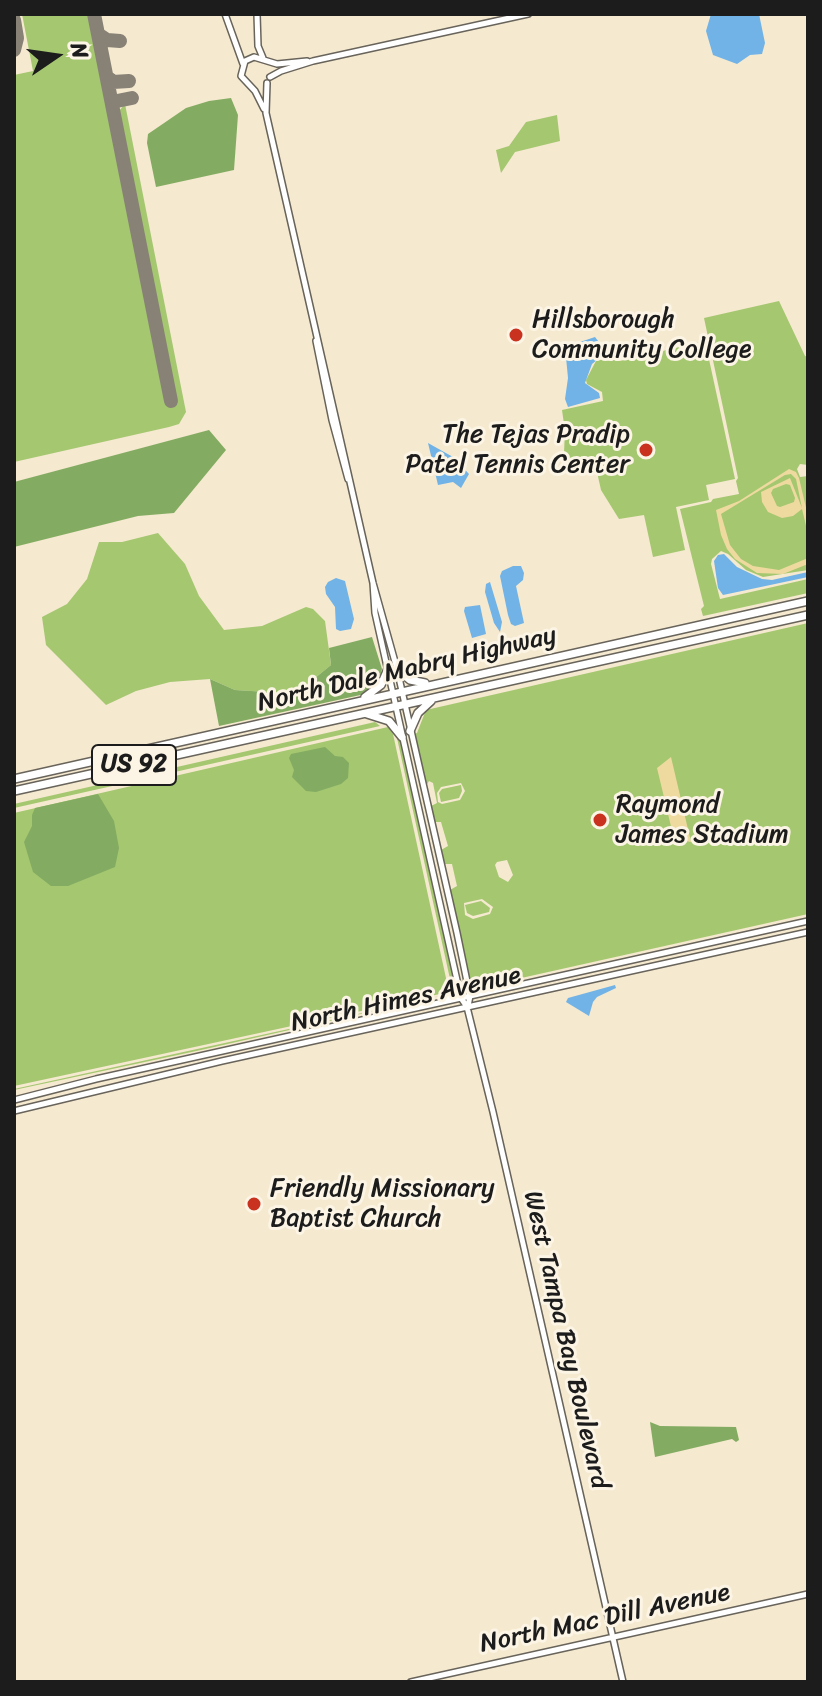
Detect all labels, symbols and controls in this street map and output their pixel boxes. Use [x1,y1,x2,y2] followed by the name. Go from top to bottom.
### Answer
[16,16,96,96] north arrow
[59,39,101,62] text: N
[532,304,751,366] place label: Hillsborough Community College
[507,326,525,344] marker: Hillsborough Community College
[405,419,630,480] place label: The Tejas Pradip Patel Tennis Center
[637,441,655,459] marker: The Tejas Pradip Patel Tennis Center
[254,620,560,720] street label: North Dale Mabry Highway
[92,745,176,785] road number: US 92
[616,789,789,850] place label: Raymond James Stadium
[591,811,609,829] marker: Raymond James Stadium
[288,960,524,1040] street label: North Himes Avenue
[270,1173,494,1234] place label: Friendly Missionary Baptist Church
[516,1188,614,1492] street label: West Tampa Bay Boulevard
[245,1195,263,1213] marker: Friendly Missionary Baptist Church
[477,1577,733,1661] street label: North Mac Dill Avenue

